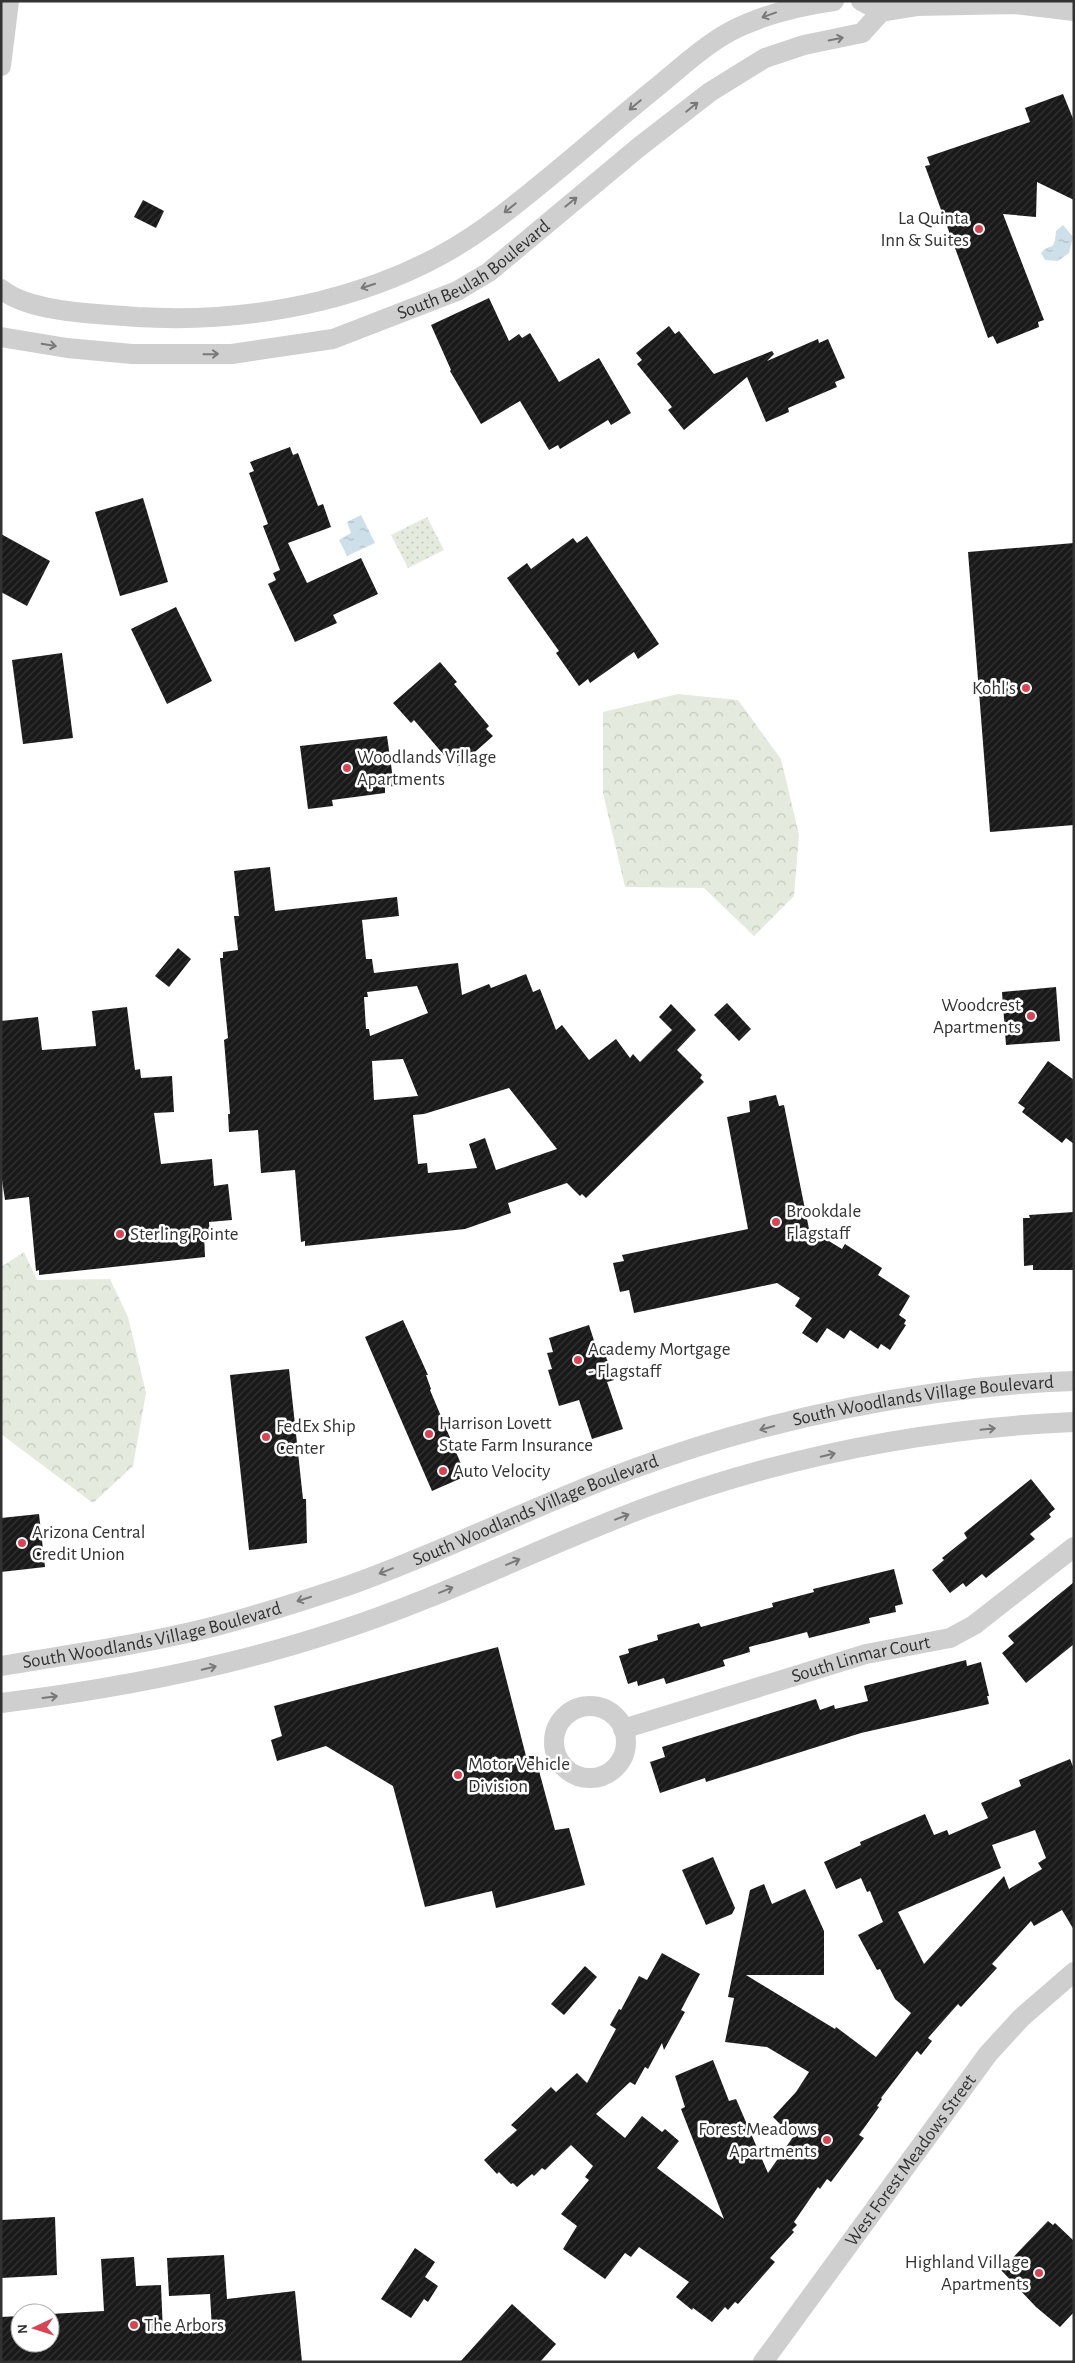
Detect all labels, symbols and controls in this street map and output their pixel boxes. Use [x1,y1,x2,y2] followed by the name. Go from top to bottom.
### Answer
[762,11,778,20] one-way arrow
[828,33,844,43] one-way arrow
[629,99,642,110] one-way arrow
[685,101,698,112] one-way arrow
[565,197,578,208] one-way arrow
[503,202,516,213] one-way arrow
[880,209,969,250] place label: La Quinta Inn & Suites
[394,216,553,323] street label: South Beulah Boulevard
[973,223,985,235] marker: La Quinta Inn & Suites
[361,282,377,292] one-way arrow
[41,340,57,350] one-way arrow
[203,349,219,359] one-way arrow
[972,679,1016,698] place label: Kohl's
[1020,682,1032,694] marker: Kohl's
[357,748,496,789] place label: Woodlands Village Apartments
[341,762,353,774] marker: Woodlands Village Apartments
[933,996,1021,1037] place label: Woodcrest Apartments
[1025,1010,1037,1022] marker: Woodcrest Apartments
[786,1202,861,1243] place label: Brookdale Flagstaff
[770,1216,782,1228] marker: Brookdale Flagstaff
[130,1225,239,1244] place label: Sterling Pointe
[114,1228,126,1240] marker: Sterling Pointe
[588,1340,731,1381] place label: Academy Mortgage - Flagstaff
[572,1354,584,1366] marker: Academy Mortgage - Flagstaff
[791,1372,1054,1429] street label: South Woodlands Village Boulevard
[439,1414,593,1455] place label: Harrison Lovett State Farm Insurance
[276,1417,356,1458] place label: FedEx Ship Center
[759,1423,775,1433] one-way arrow
[980,1424,996,1434] one-way arrow
[423,1428,435,1440] marker: Harrison Lovett State Farm Insurance
[260,1431,272,1443] marker: FedEx Ship Center
[819,1450,835,1459] one-way arrow
[410,1451,661,1569] street label: South Woodlands Village Boulevard
[453,1462,550,1481] place label: Auto Velocity
[437,1465,449,1477] marker: Auto Velocity
[614,1512,629,1521] one-way arrow
[32,1523,146,1564] place label: Arizona Central Credit Union
[16,1537,28,1549] marker: Arizona Central Credit Union
[505,1557,520,1567] one-way arrow
[379,1567,394,1576] one-way arrow
[439,1584,454,1593] one-way arrow
[296,1595,312,1605] one-way arrow
[21,1598,284,1672] street label: South Woodlands Village Boulevard
[789,1633,932,1686] street label: South Linmar Court
[201,1663,217,1672] one-way arrow
[41,1692,57,1702] one-way arrow
[468,1755,570,1796] place label: Motor Vehicle Division
[452,1769,464,1781] marker: Motor Vehicle Division
[842,2071,979,2250] street label: West Forest Meadows Street
[698,2120,817,2161] place label: Forest Meadows Apartments
[821,2134,833,2146] marker: Forest Meadows Apartments
[905,2253,1029,2294] place label: Highland Village Apartments
[1033,2267,1045,2279] marker: Highland Village Apartments
[10,2303,60,2353] north arrow
[144,2316,224,2335] place label: The Arbors
[128,2319,140,2331] marker: The Arbors
[16,2323,30,2334] text: N

